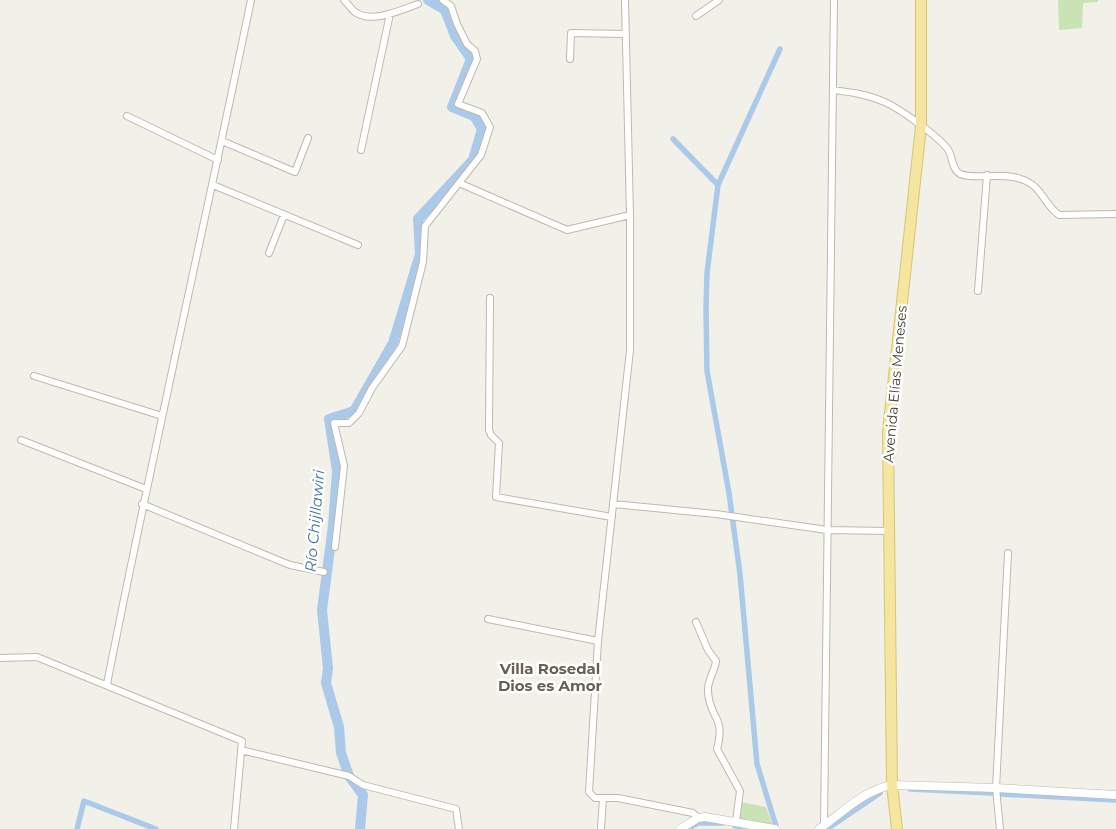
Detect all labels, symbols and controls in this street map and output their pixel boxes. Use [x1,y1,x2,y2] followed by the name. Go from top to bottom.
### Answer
[879,305,911,463] street label: Avenida Elías Meneses
[301,468,329,573] water label: Río Chijllawiri
[498,659,603,695] district label: Villa Rosedal Dios es Amor

